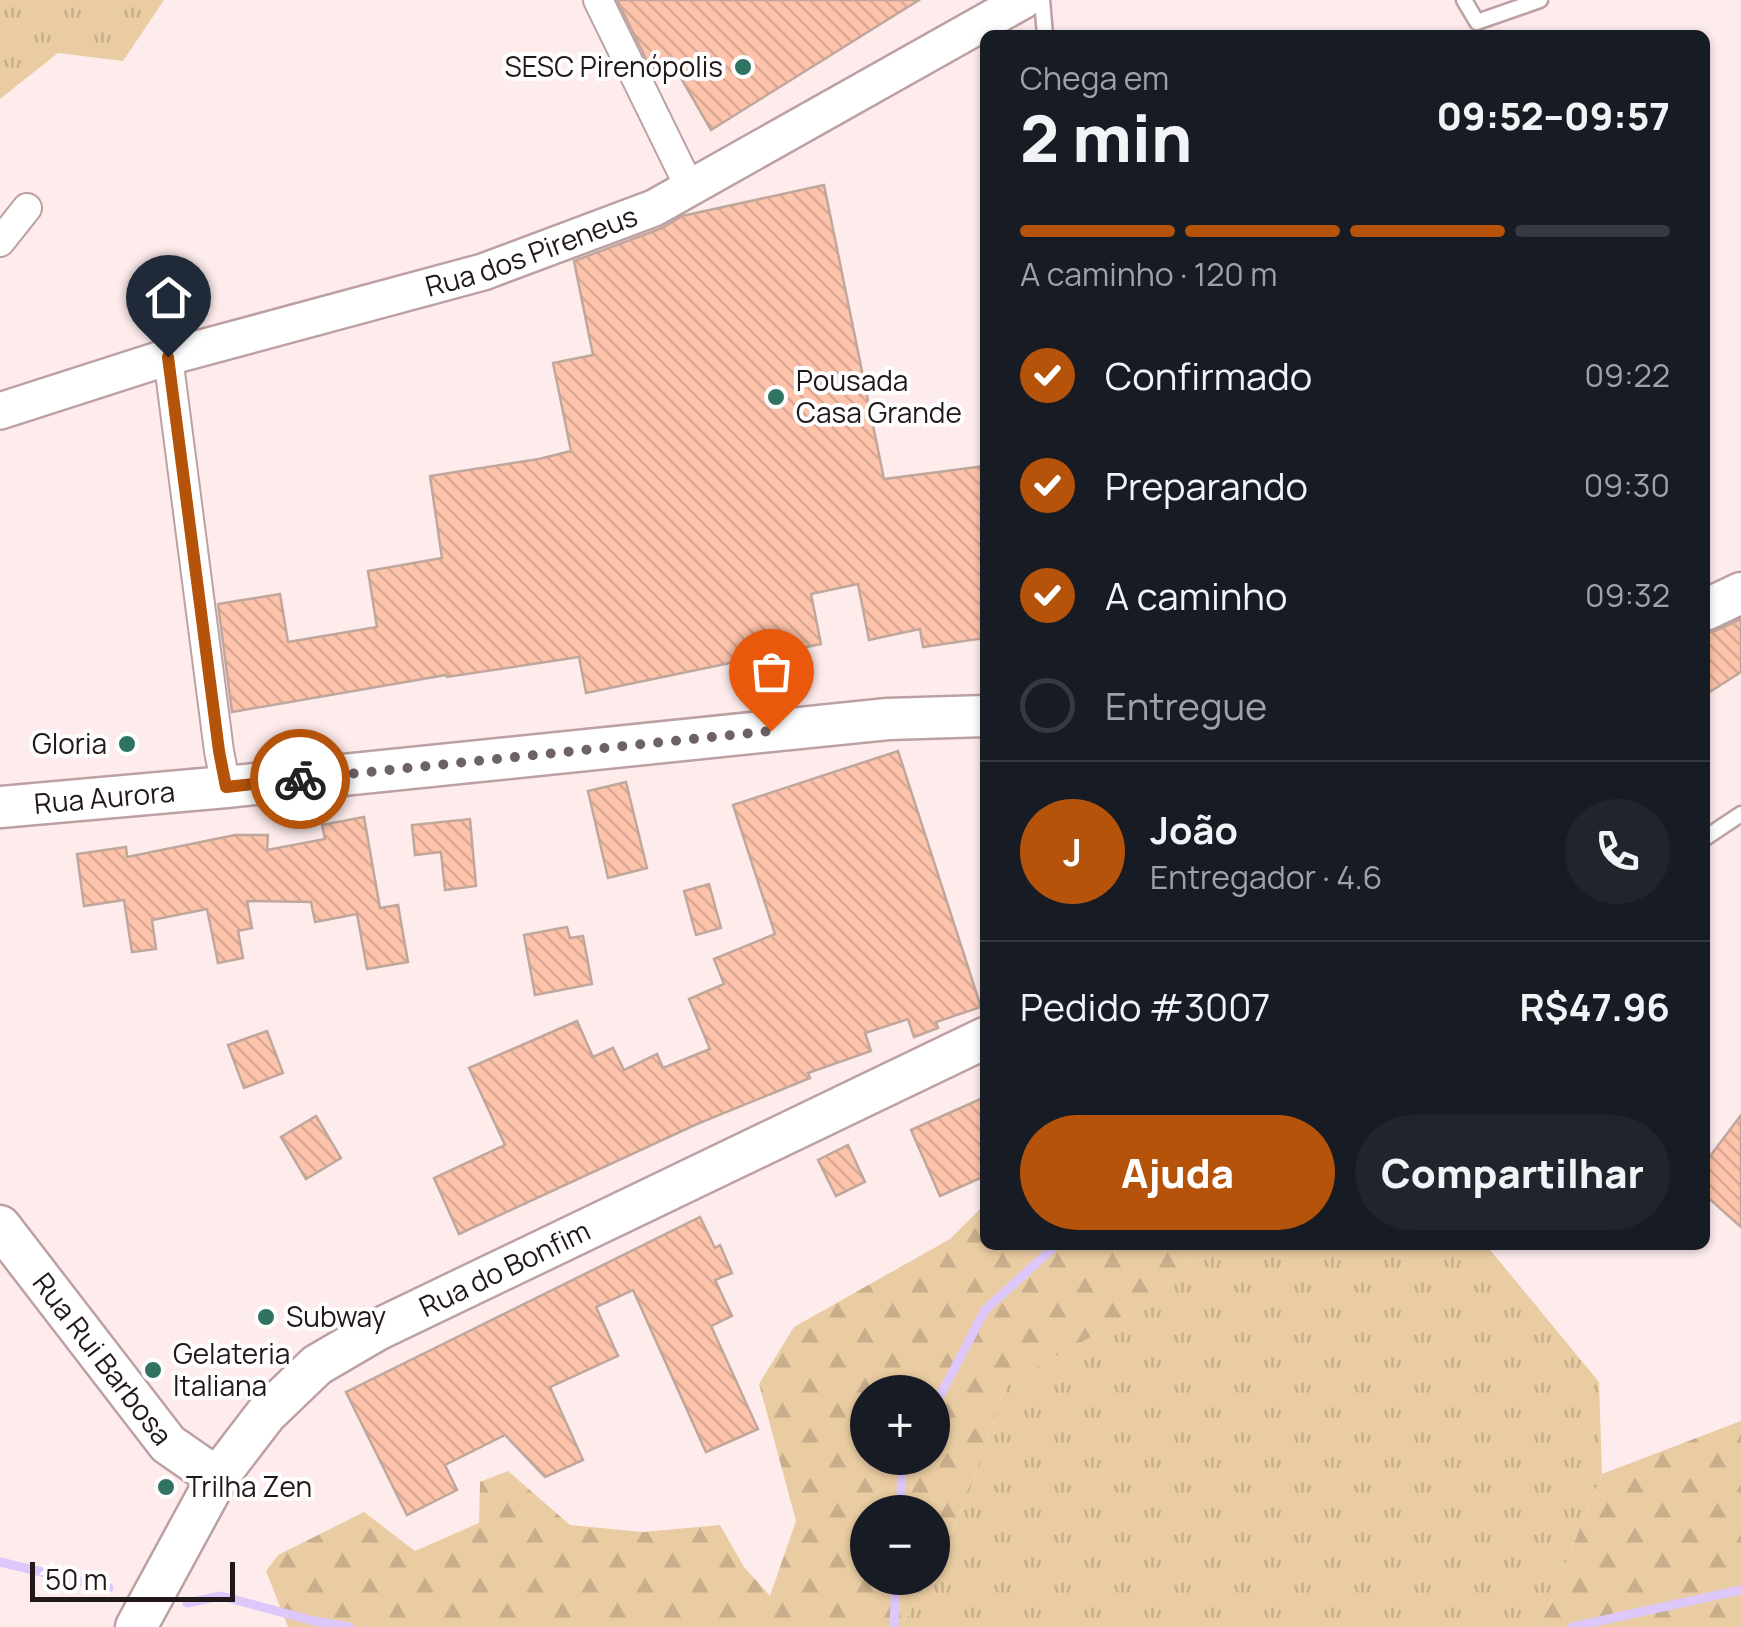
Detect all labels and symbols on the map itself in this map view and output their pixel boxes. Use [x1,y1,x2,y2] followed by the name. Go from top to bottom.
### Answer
[504,47,723,85] place label: SESC Pirenópolis
[732,56,754,78] marker: SESC Pirenópolis
[421,196,642,305] street label: Rua dos Pireneus
[126,255,211,358] pin
[796,361,962,431] place label: Pousada Casa Grande
[765,386,787,408] marker: Pousada Casa Grande
[729,629,814,732] pin
[32,724,107,762] place label: Gloria
[250,729,350,829] courier
[116,733,138,755] marker: Gloria
[32,772,177,822] street label: Rua Aurora
[413,1211,596,1325] street label: Rua do Bonfim
[25,1264,182,1452] street label: Rua Rui Barbosa
[286,1297,386,1335] place label: Subway
[255,1306,277,1328] marker: Subway
[173,1334,290,1404] place label: Gelateria Italiana
[142,1359,164,1381] marker: Gelateria Italiana
[186,1467,312,1505] place label: Trilha Zen
[155,1476,177,1498] marker: Trilha Zen
[30,1557,235,1602] scale bar

